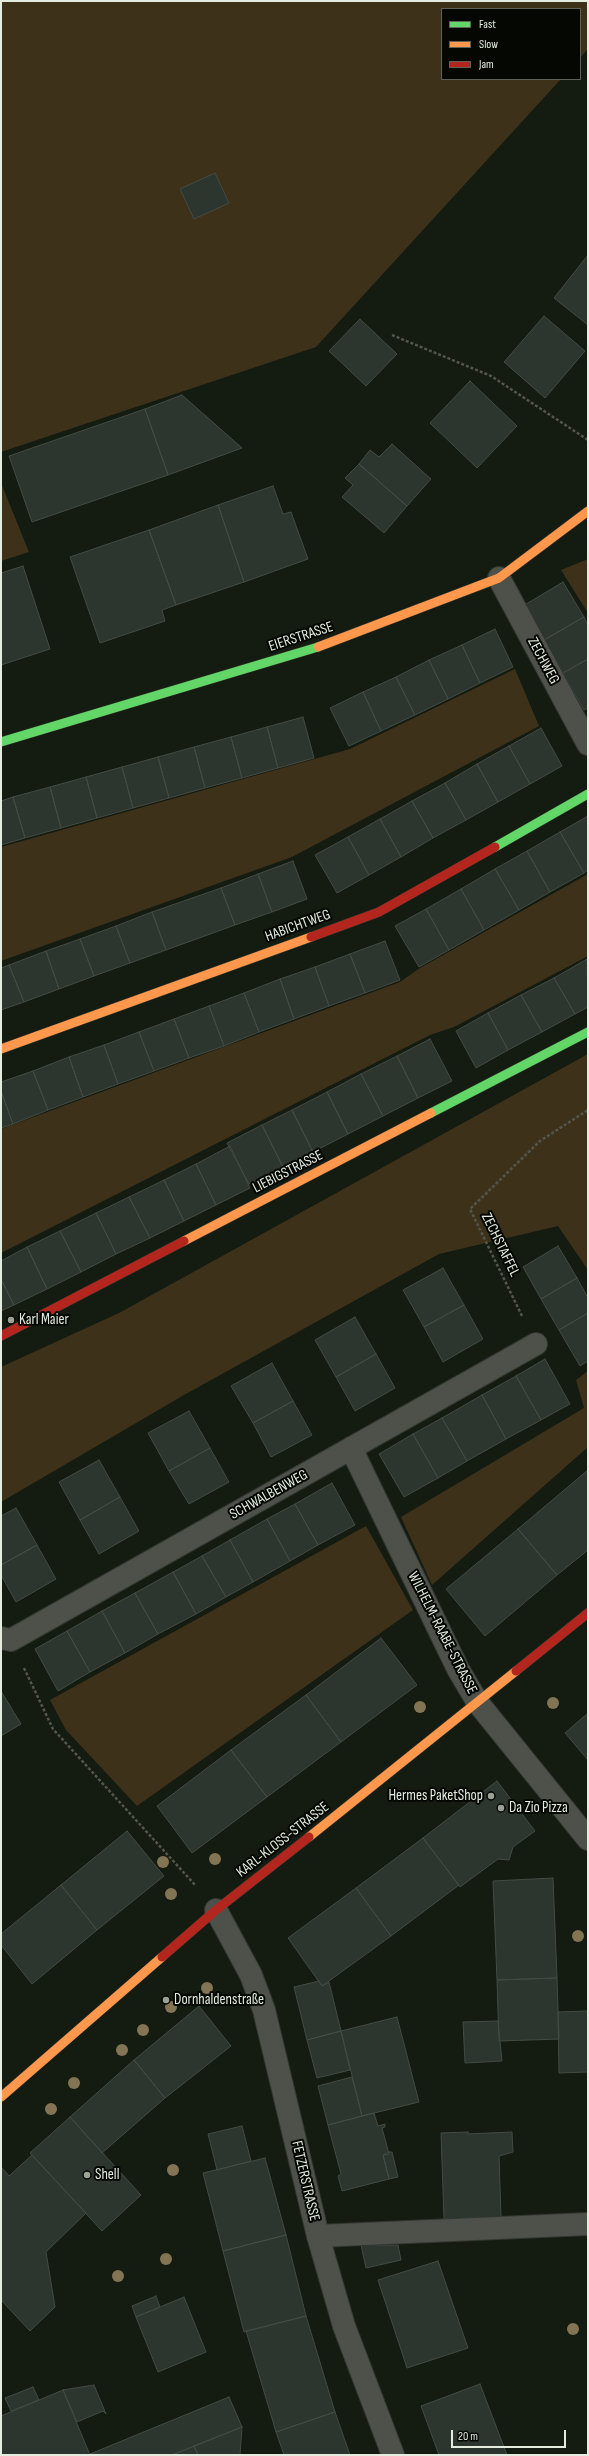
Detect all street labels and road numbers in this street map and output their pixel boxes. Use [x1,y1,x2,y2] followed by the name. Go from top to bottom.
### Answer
[266,618,336,656] street label: EIERSTRASSE
[523,635,563,687] street label: ZECHWEG
[263,906,333,946] street label: HABICHTWEG
[250,1147,326,1197] street label: LIEBIGSTRASSE
[477,1210,523,1280] street label: ZECHSTAFFEL
[227,1466,311,1524] street label: SCHWALBENWEG
[403,1569,481,1697] street label: WILHELM-RAABE-STRASSE
[233,1798,333,1882] street label: KARL-KLOSS-STRASSE
[287,2139,323,2223] street label: FETZERSTRASSE

